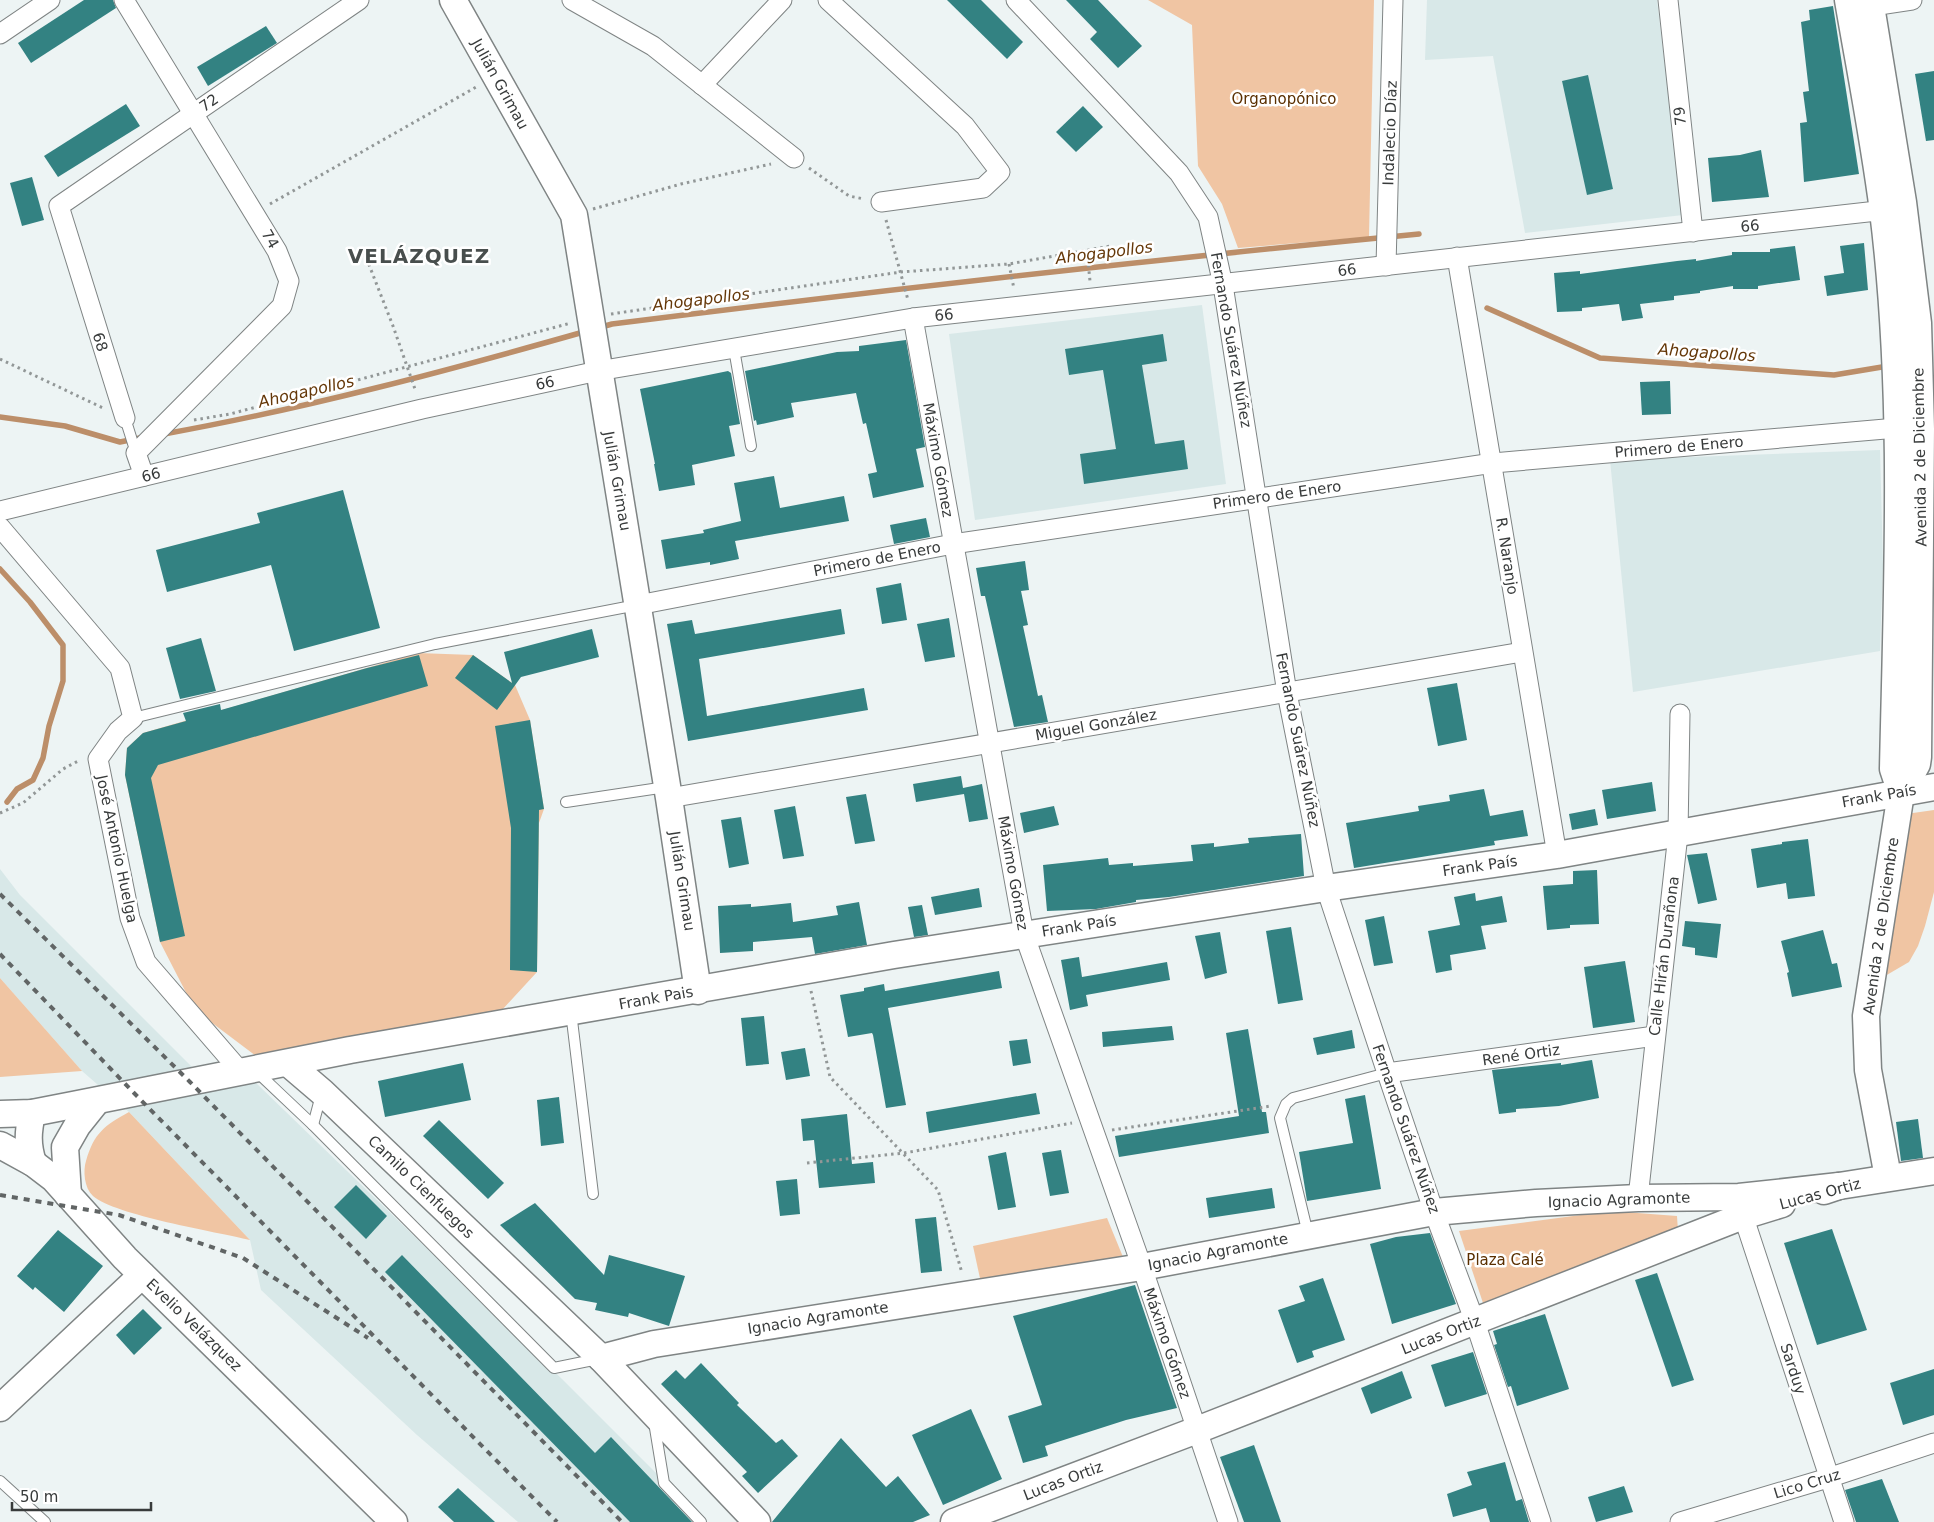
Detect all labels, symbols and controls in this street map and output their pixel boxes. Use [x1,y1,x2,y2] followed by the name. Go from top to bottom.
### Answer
[467,35,532,133] street label: Julián Grimau
[1379,80,1401,186] street label: Indalecio Díaz
[196,90,222,116] street label: 72
[1232,90,1336,108] park label: Organopónico
[1670,106,1690,126] street label: 79
[1740,216,1760,236] street label: 66
[257,226,283,252] street label: 74
[1053,237,1154,268] water label: Ahogapollos
[348,244,490,268] district label: VELÁZQUEZ
[1207,251,1255,429] street label: Fernando Suárez Núñez
[1336,260,1358,280] street label: 66
[650,284,751,315] water label: Ahogapollos
[934,305,954,325] street label: 66
[89,330,111,354] street label: 68
[1657,340,1756,365] water label: Ahogapollos
[1909,367,1931,547] street label: Avenida 2 de Diciembre
[255,371,356,412] water label: Ahogapollos
[534,372,556,394] street label: 66
[919,401,957,519] street label: Máximo Gómez
[599,429,635,532] street label: Julián Grimau
[1614,432,1744,462] street label: Primero de Enero
[140,464,162,486] street label: 66
[1212,477,1342,513] street label: Primero de Enero
[1492,516,1522,596] street label: R. Naranjo
[812,538,942,580] street label: Primero de Enero
[1272,651,1324,829] street label: Fernando Suárez Núñez
[1034,705,1158,745] street label: Miguel González
[92,772,141,925] street label: José Antonio Huelga
[1840,781,1918,811] street label: Frank País
[994,814,1032,932] street label: Máximo Gómez
[665,829,699,932] street label: Julián Grimau
[1860,836,1902,1016] street label: Avenida 2 de Diciembre
[1441,852,1519,880] street label: Frank País
[1645,875,1683,1037] street label: Calle Hirán Durañona
[1040,911,1118,941] street label: Frank País
[617,983,695,1013] street label: Frank Pais
[1481,1041,1561,1069] street label: René Ortiz
[1369,1042,1444,1216] street label: Fernando Suárez Núñez
[364,1132,478,1242] street label: Camilo Cienfuegos
[1777,1174,1863,1214] street label: Lucas Ortiz
[1547,1189,1691,1211] street label: Ignacio Agramonte
[1146,1230,1290,1274] street label: Ignacio Agramonte
[1466,1251,1544,1269] park label: Plaza Calé
[143,1275,245,1375] street label: Evelio Velázquez
[1140,1285,1194,1401] street label: Máximo Gómez
[746,1298,890,1338] street label: Ignacio Agramonte
[1399,1312,1483,1358] street label: Lucas Ortiz
[1776,1341,1810,1397] street label: Sarduy
[1021,1458,1105,1504] street label: Lucas Ortiz
[1771,1465,1843,1503] street label: Lico Cruz
[12,1480,151,1512] scale bar
[20,1488,58,1506] text: 50 m

